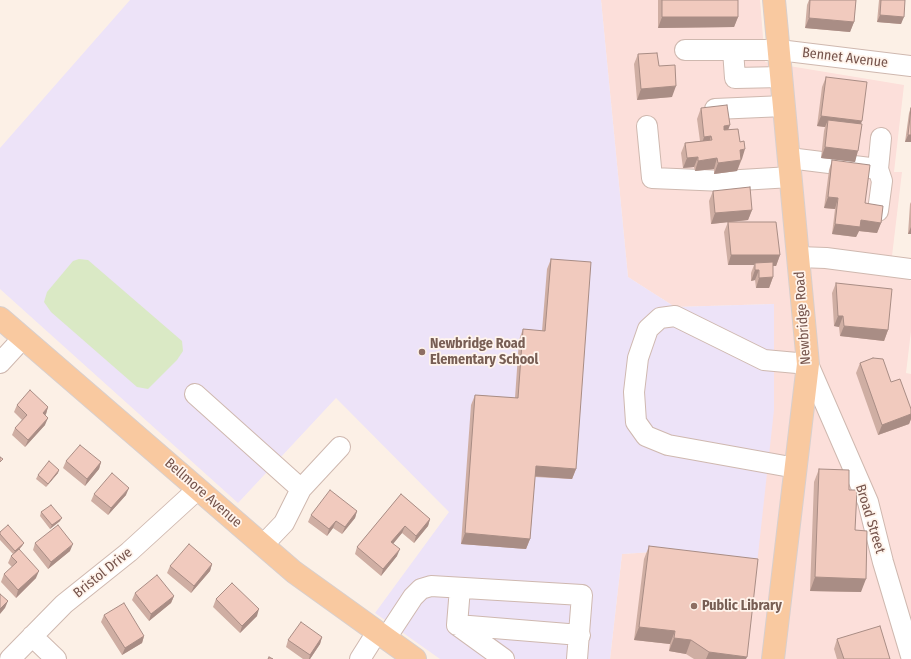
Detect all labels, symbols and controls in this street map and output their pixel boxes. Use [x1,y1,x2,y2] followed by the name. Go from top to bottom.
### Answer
[801,44,889,72] street label: Bennet Avenue
[791,271,815,365] street label: Newbridge Road
[430,336,538,368] place label: Newbridge Road Elementary School
[417,347,427,357] marker: Newbridge Road Elementary School
[161,455,245,531] street label: Bellmore Avenue
[852,482,888,556] street label: Broad Street
[70,544,136,602] street label: Bristol Drive
[702,598,782,614] place label: Public Library
[689,601,699,611] marker: Public Library

